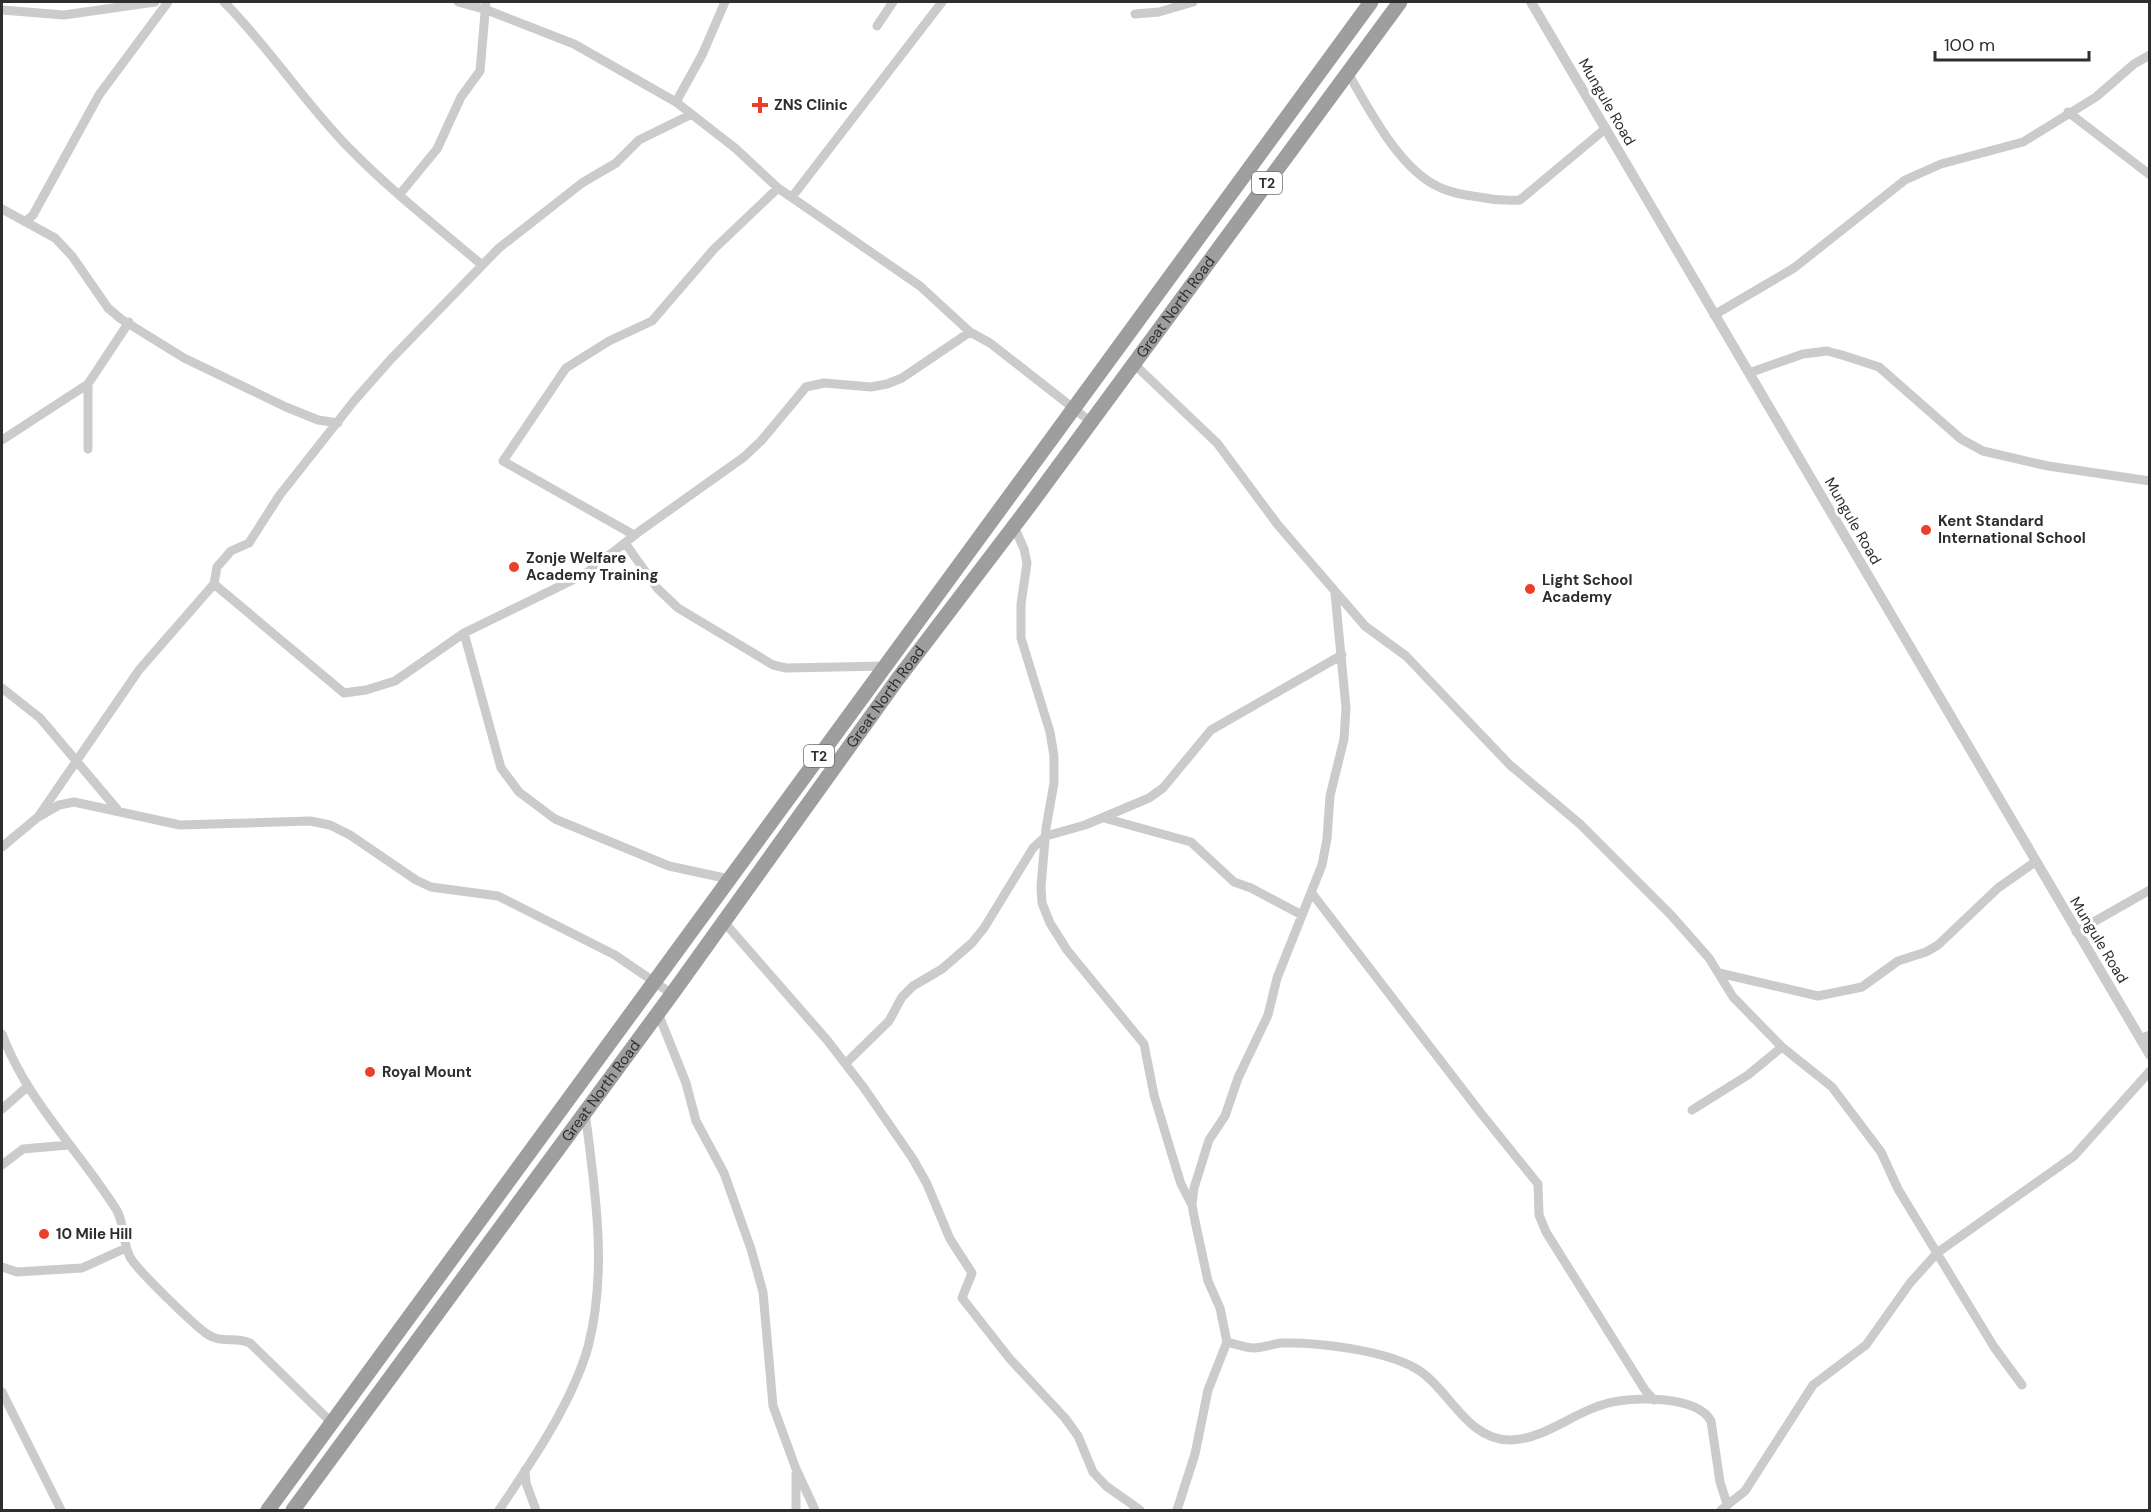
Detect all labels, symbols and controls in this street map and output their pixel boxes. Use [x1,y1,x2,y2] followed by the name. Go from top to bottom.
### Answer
[1935,24,2090,62] scale bar
[1944,33,1995,57] text: 100 m
[1574,55,1640,149] street label: Mungule Road
[774,95,848,115] place label: ZNS Clinic
[751,96,769,114] marker: ZNS Clinic
[1252,172,1282,194] road number: T2
[1132,252,1220,362] street label: Great North Road
[1820,474,1886,568] street label: Mungule Road
[1938,511,2086,548] place label: Kent Standard International School
[1919,523,1933,537] marker: Kent Standard International School
[526,548,658,585] place label: Zonje Welfare Academy Training
[507,560,521,574] marker: Zonje Welfare Academy Training
[1542,570,1632,607] place label: Light School Academy
[1523,582,1537,596] marker: Light School Academy
[842,642,929,752] street label: Great North Road
[804,745,834,767] road number: T2
[2065,893,2133,987] street label: Mungule Road
[557,1036,645,1146] street label: Great North Road
[382,1062,472,1082] place label: Royal Mount
[363,1065,377,1079] marker: Royal Mount
[56,1224,132,1244] place label: 10 Mile Hill
[37,1227,51,1241] marker: 10 Mile Hill

